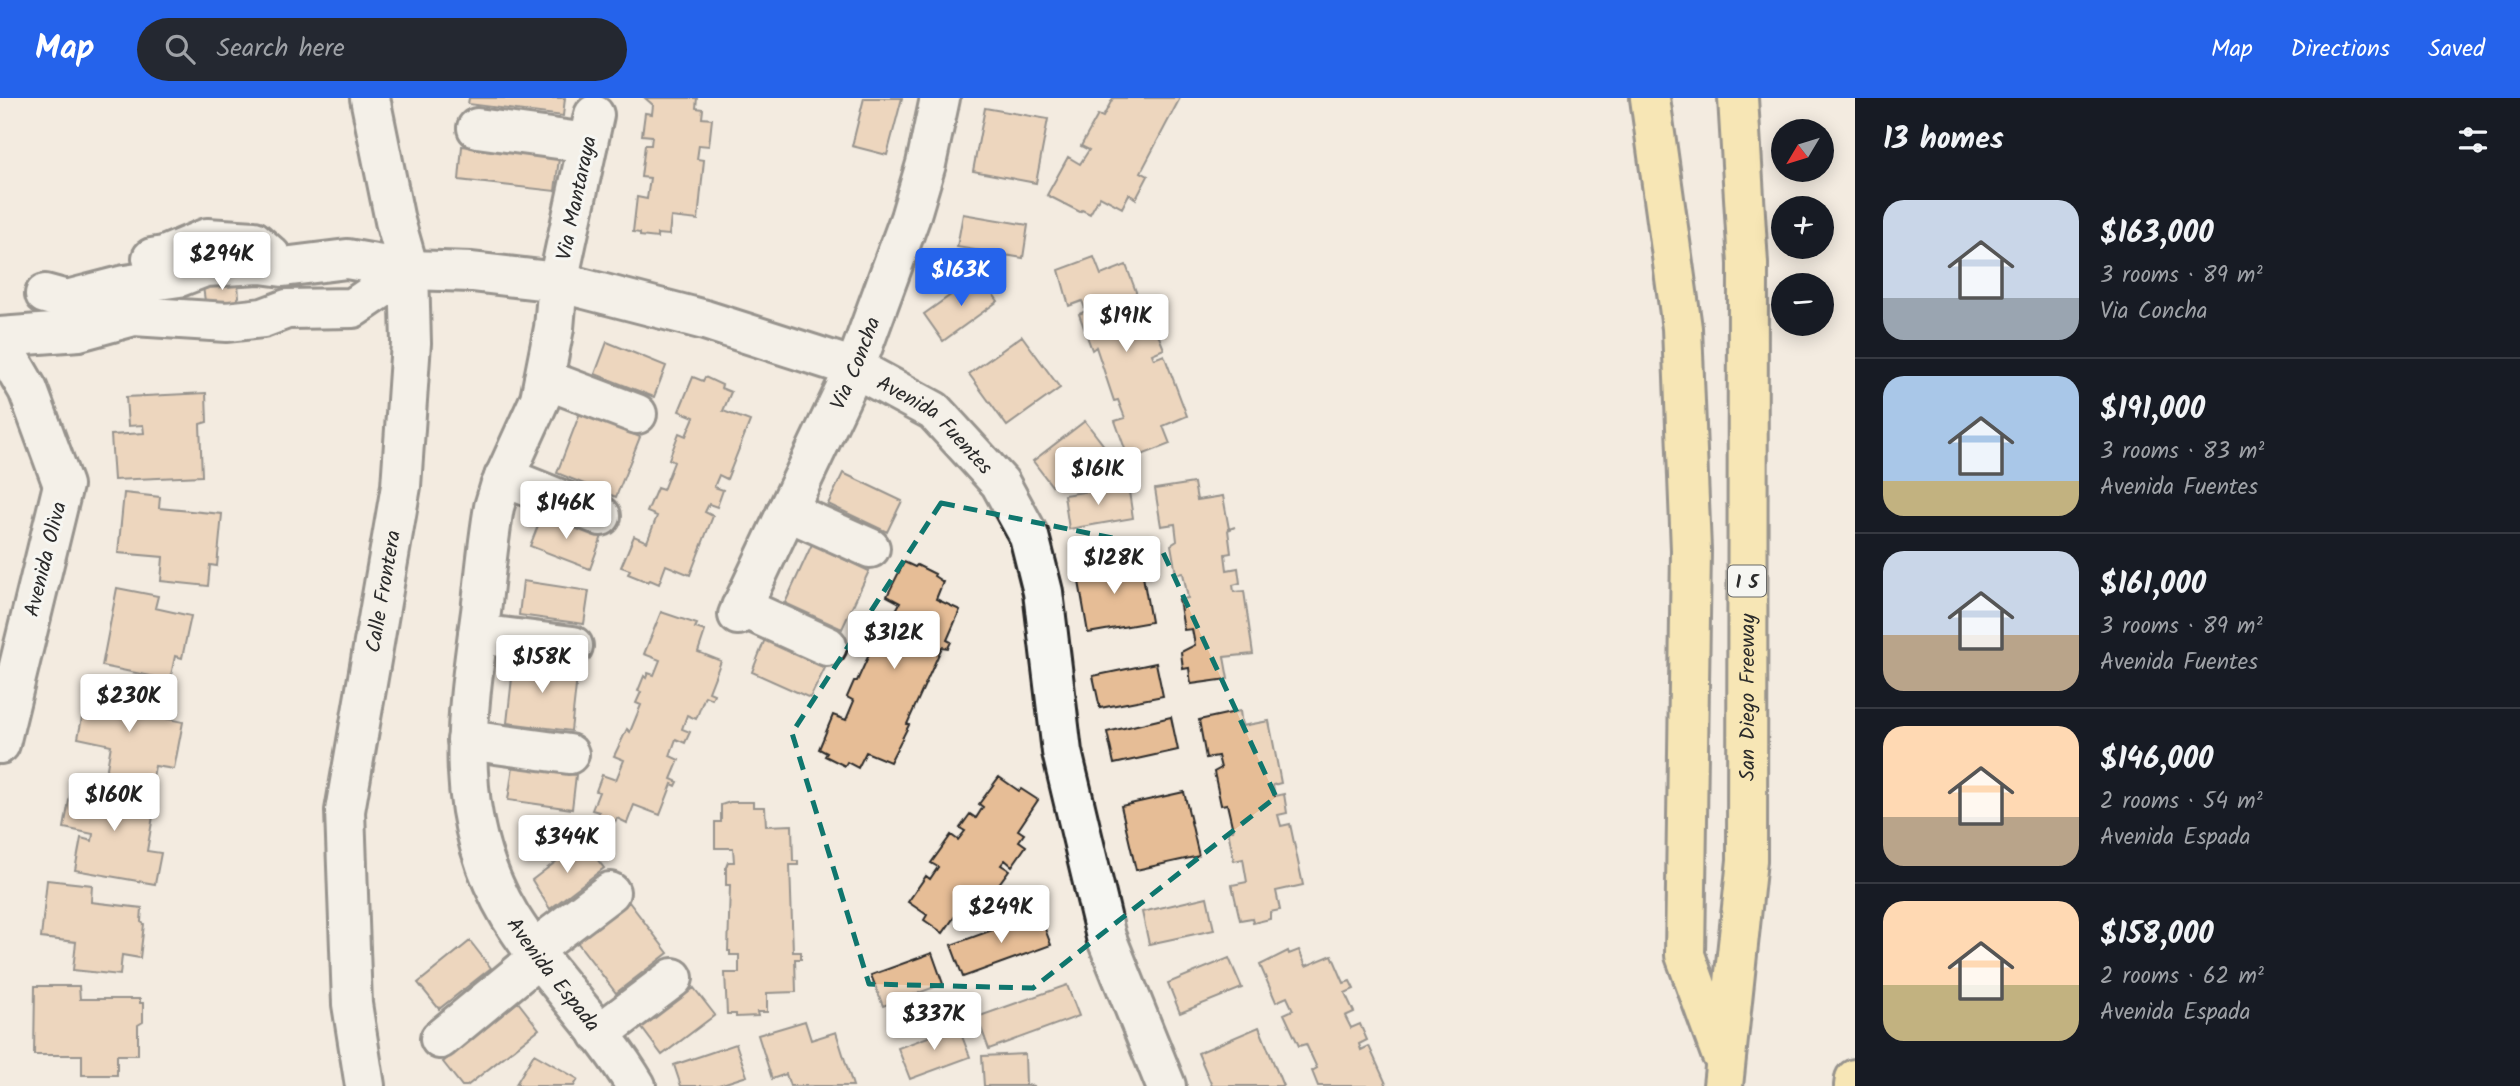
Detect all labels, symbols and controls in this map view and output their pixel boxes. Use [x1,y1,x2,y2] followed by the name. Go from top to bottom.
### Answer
[137,18,627,81] search box
[35,23,95,76] text: Map
[217,28,345,70] text: Search here
[161,30,199,68] icon: search
[2211,30,2253,69] text: Map
[2291,30,2390,69] text: Directions
[2428,30,2485,69] text: Saved
[1883,116,2004,164] text: 13 homes
[1771,119,1834,182] north arrow
[1771,119,1834,336] map controls
[2454,121,2492,159] icon: filters
[548,133,607,264] street label: Via Mantaraya
[1771,196,1834,259] button: +
[2100,210,2214,258] text: $163,000
[1939,228,2023,312] icon: home
[173,232,271,292] pin: $294K
[189,237,255,273] text: $294K
[912,248,1010,308] pin: $163K
[931,253,991,289] text: $163K
[2100,258,2263,294] text: 3 rooms · 89 m²
[1771,273,1834,336] button: −
[1077,294,1175,354] pin: $191K
[2100,294,2208,330] text: Via Concha
[1100,299,1153,335] text: $191K
[822,312,890,416] street label: Via Concha
[870,368,1000,483] street label: Avenida Fuentes
[2100,386,2205,434] text: $191,000
[1939,404,2023,488] icon: home
[2100,434,2264,470] text: 3 rooms · 83 m²
[1049,448,1147,507] pin: $161K
[1071,452,1125,488] text: $161K
[2100,470,2258,506] text: Avenida Fuentes
[517,482,615,541] pin: $146K
[536,486,596,522] text: $146K
[16,498,77,620] street label: Avenida Oliva
[358,528,411,655] street label: Calle Frontera
[1065,536,1163,596] pin: $128K
[1083,541,1145,577] text: $128K
[2100,561,2206,609] text: $161,000
[1728,566,1766,596] road number: I 5
[1939,579,2023,663] icon: home
[2100,609,2263,645] text: 3 rooms · 89 m²
[845,612,943,671] pin: $312K
[1732,613,1765,781] street label: San Diego Freeway
[864,616,924,652] text: $312K
[493,636,591,695] pin: $158K
[512,640,572,676] text: $158K
[2100,645,2258,681] text: Avenida Fuentes
[80,674,178,734] pin: $230K
[96,679,162,715] text: $230K
[2100,736,2213,784] text: $146,000
[1939,754,2023,838] icon: home
[65,774,163,833] pin: $160K
[85,778,143,814] text: $160K
[2100,784,2263,820] text: 2 rooms · 54 m²
[518,816,616,875] pin: $344K
[534,820,600,856] text: $344K
[2100,820,2251,856] text: Avenida Espada
[952,886,1050,945] pin: $249K
[968,890,1034,926] text: $249K
[497,911,608,1040] street label: Avenida Espada
[2100,911,2214,959] text: $158,000
[1939,929,2023,1013] icon: home
[2100,959,2264,995] text: 2 rooms · 62 m²
[885,992,983,1052] pin: $337K
[2100,995,2251,1031] text: Avenida Espada
[902,997,966,1033] text: $337K

